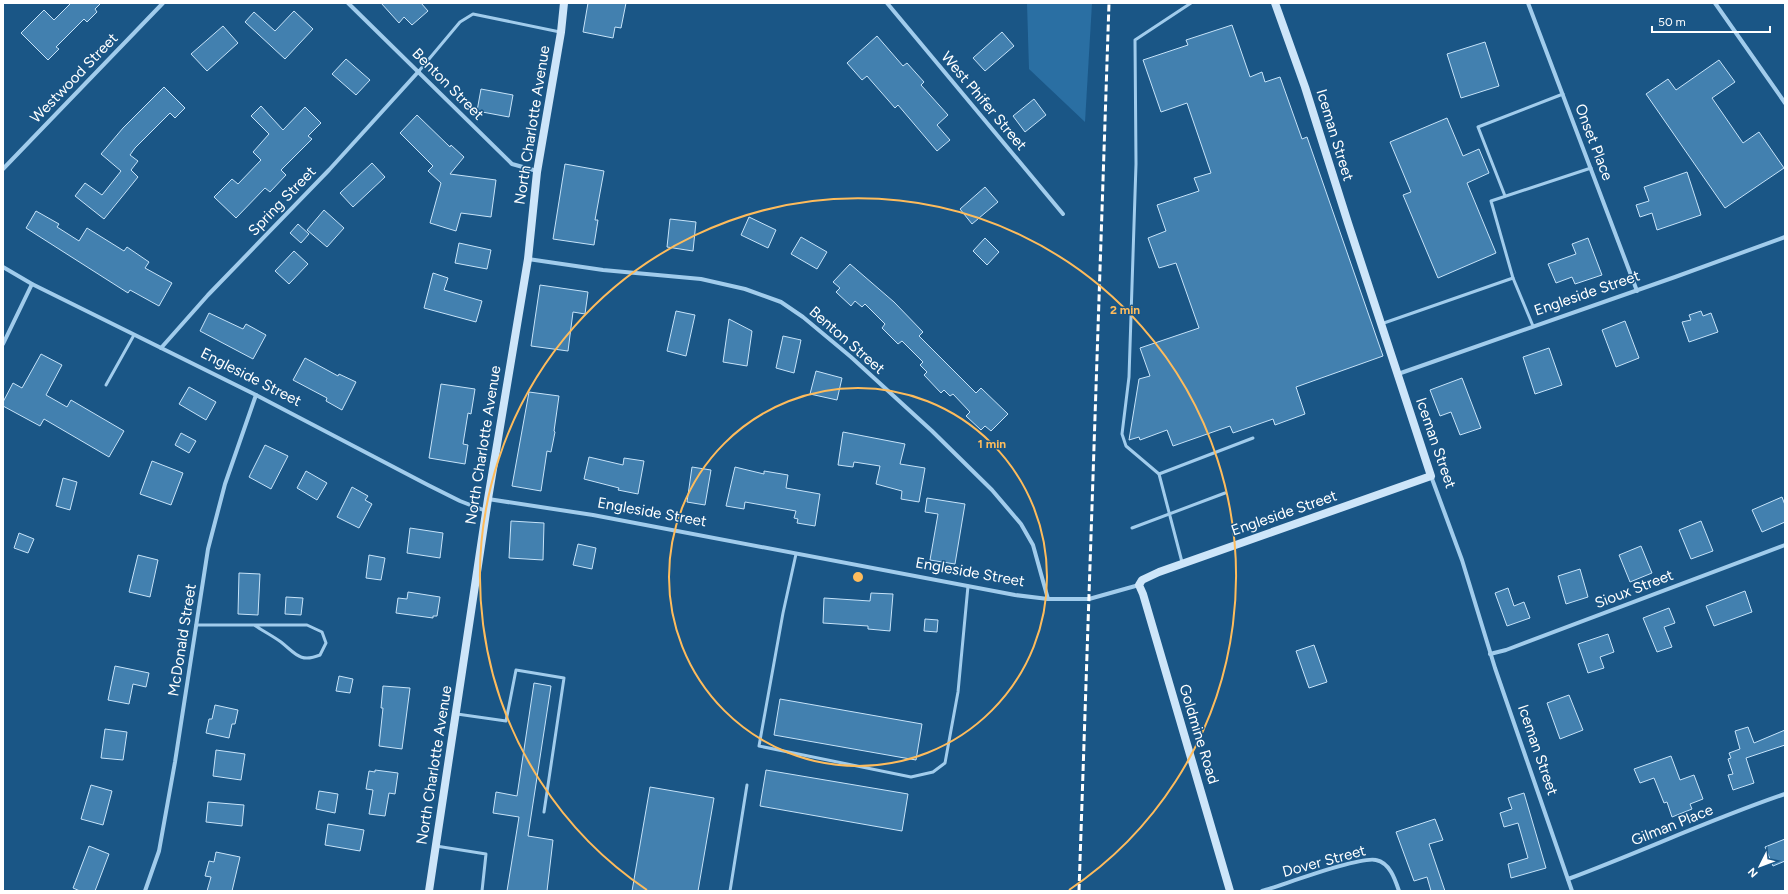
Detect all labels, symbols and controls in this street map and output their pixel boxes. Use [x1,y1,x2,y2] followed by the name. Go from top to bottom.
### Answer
[1652,8,1770,34] scale bar
[1658,15,1686,29] text: 50 m
[26,29,122,127] street label: Westwood Street
[408,44,488,124] street label: Benton Street
[511,44,553,206] street label: North Charlotte Avenue
[937,48,1031,154] street label: West Phifer Street
[1313,87,1358,183] street label: Iceman Street
[1571,101,1617,183] street label: Onset Place
[244,162,320,239] street label: Spring Street
[1532,266,1643,320] street label: Engleside Street
[806,302,889,378] street label: Benton Street
[1110,303,1140,317] text: 2 min
[198,344,305,410] street label: Engleside Street
[462,364,504,526] street label: North Charlotte Avenue
[1412,395,1460,491] street label: Iceman Street
[978,437,1006,451] text: 1 min
[1229,486,1340,540] street label: Engleside Street
[596,494,708,531] street label: Engleside Street
[914,554,1026,591] street label: Engleside Street
[1592,566,1676,612] street label: Sioux Street
[851,570,865,584] centre of rings
[164,582,200,698] street label: McDonald Street
[1175,682,1223,786] street label: Goldmine Road
[413,684,455,846] street label: North Charlotte Avenue
[1514,702,1562,798] street label: Iceman Street
[1628,800,1716,850] street label: Gilman Place
[1280,841,1368,881] street label: Dover Street
[1740,846,1780,886] north arrow
[1745,865,1761,880] text: N

